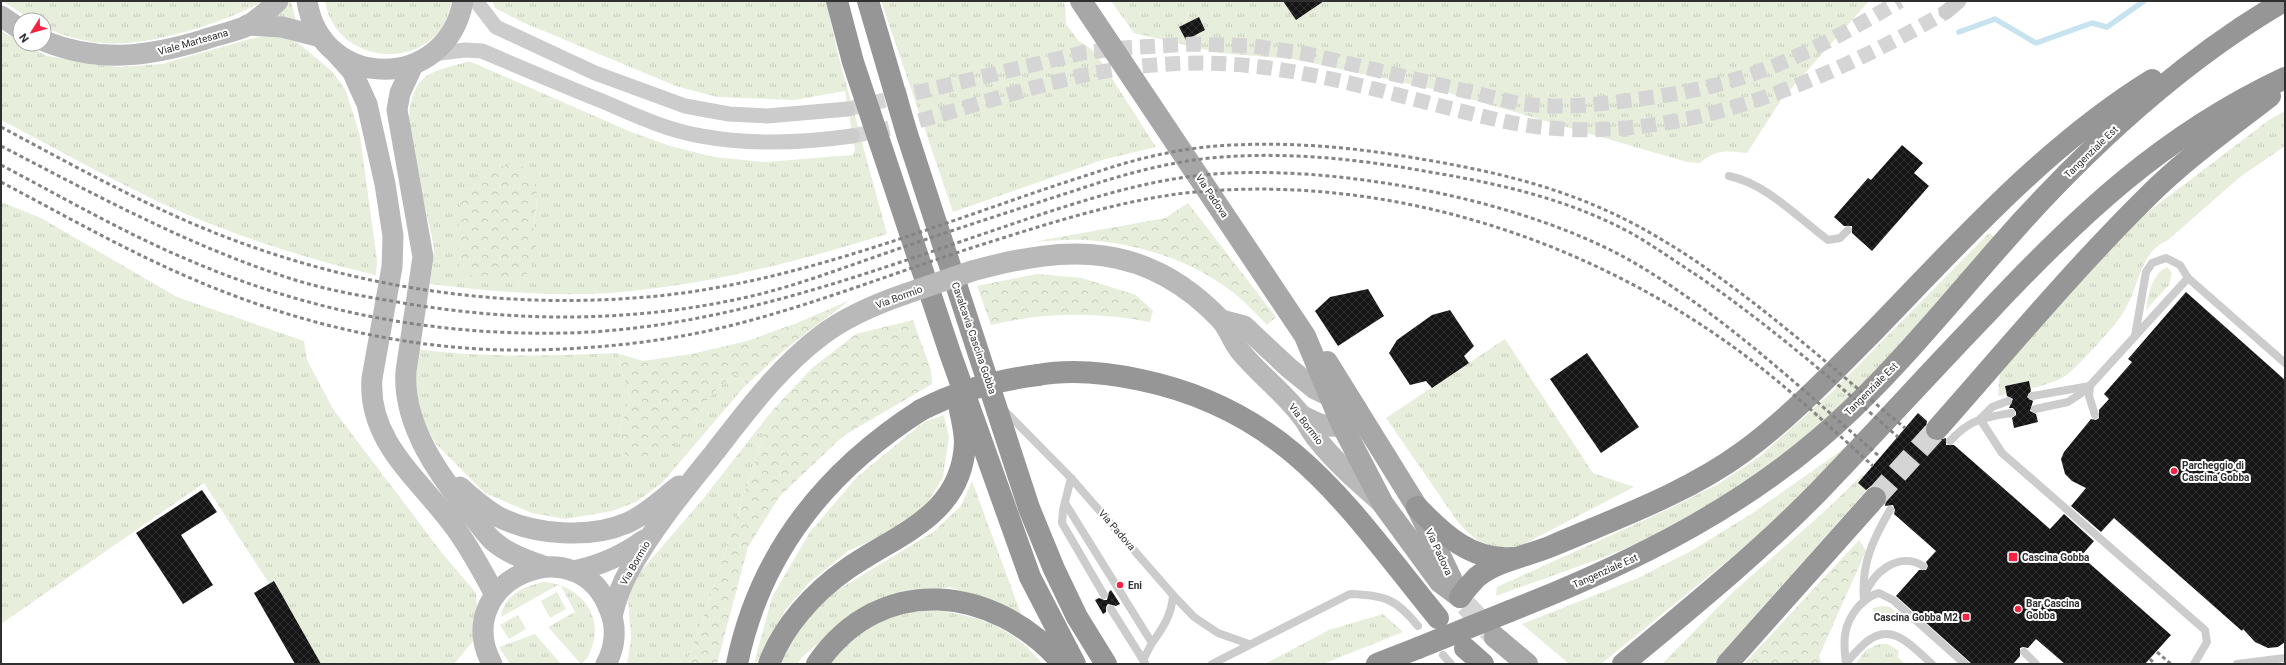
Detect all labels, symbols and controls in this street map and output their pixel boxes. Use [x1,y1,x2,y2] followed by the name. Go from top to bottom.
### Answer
[12,12,52,52] north arrow
[157,27,229,57] street label: Viale Martesana
[17,31,32,45] text: N
[2062,124,2120,180] street label: Tangenziale Est
[1193,172,1231,220] street label: Via Padova
[950,281,998,395] street label: Cavalcavia Cascina Gobba
[874,283,924,311] street label: Via Bormio
[1842,360,1900,418] street label: Tangenziale Est
[1287,401,1326,447] street label: Via Bormio
[2182,460,2250,483] place label: Parcheggio di Cascina Gobba
[2169,466,2179,476] marker: Parcheggio di Cascina Gobba
[1096,508,1138,552] street label: Via Padova
[1423,527,1455,577] street label: Via Padova
[618,539,652,587] street label: Via Bormio
[2007,551,2019,563] marker: Cascina Gobba
[1571,552,1639,590] street label: Tangenziale Est
[2022,552,2090,563] place label: Cascina Gobba
[1115,580,1125,590] marker: Eni
[1128,580,1142,591] place label: Eni
[2026,598,2080,621] place label: Bar Cascina Gobba
[2013,604,2023,614] marker: Bar Cascina Gobba
[1874,612,1958,623] place label: Cascina Gobba M2
[1961,612,1971,622] marker: Cascina Gobba M2

